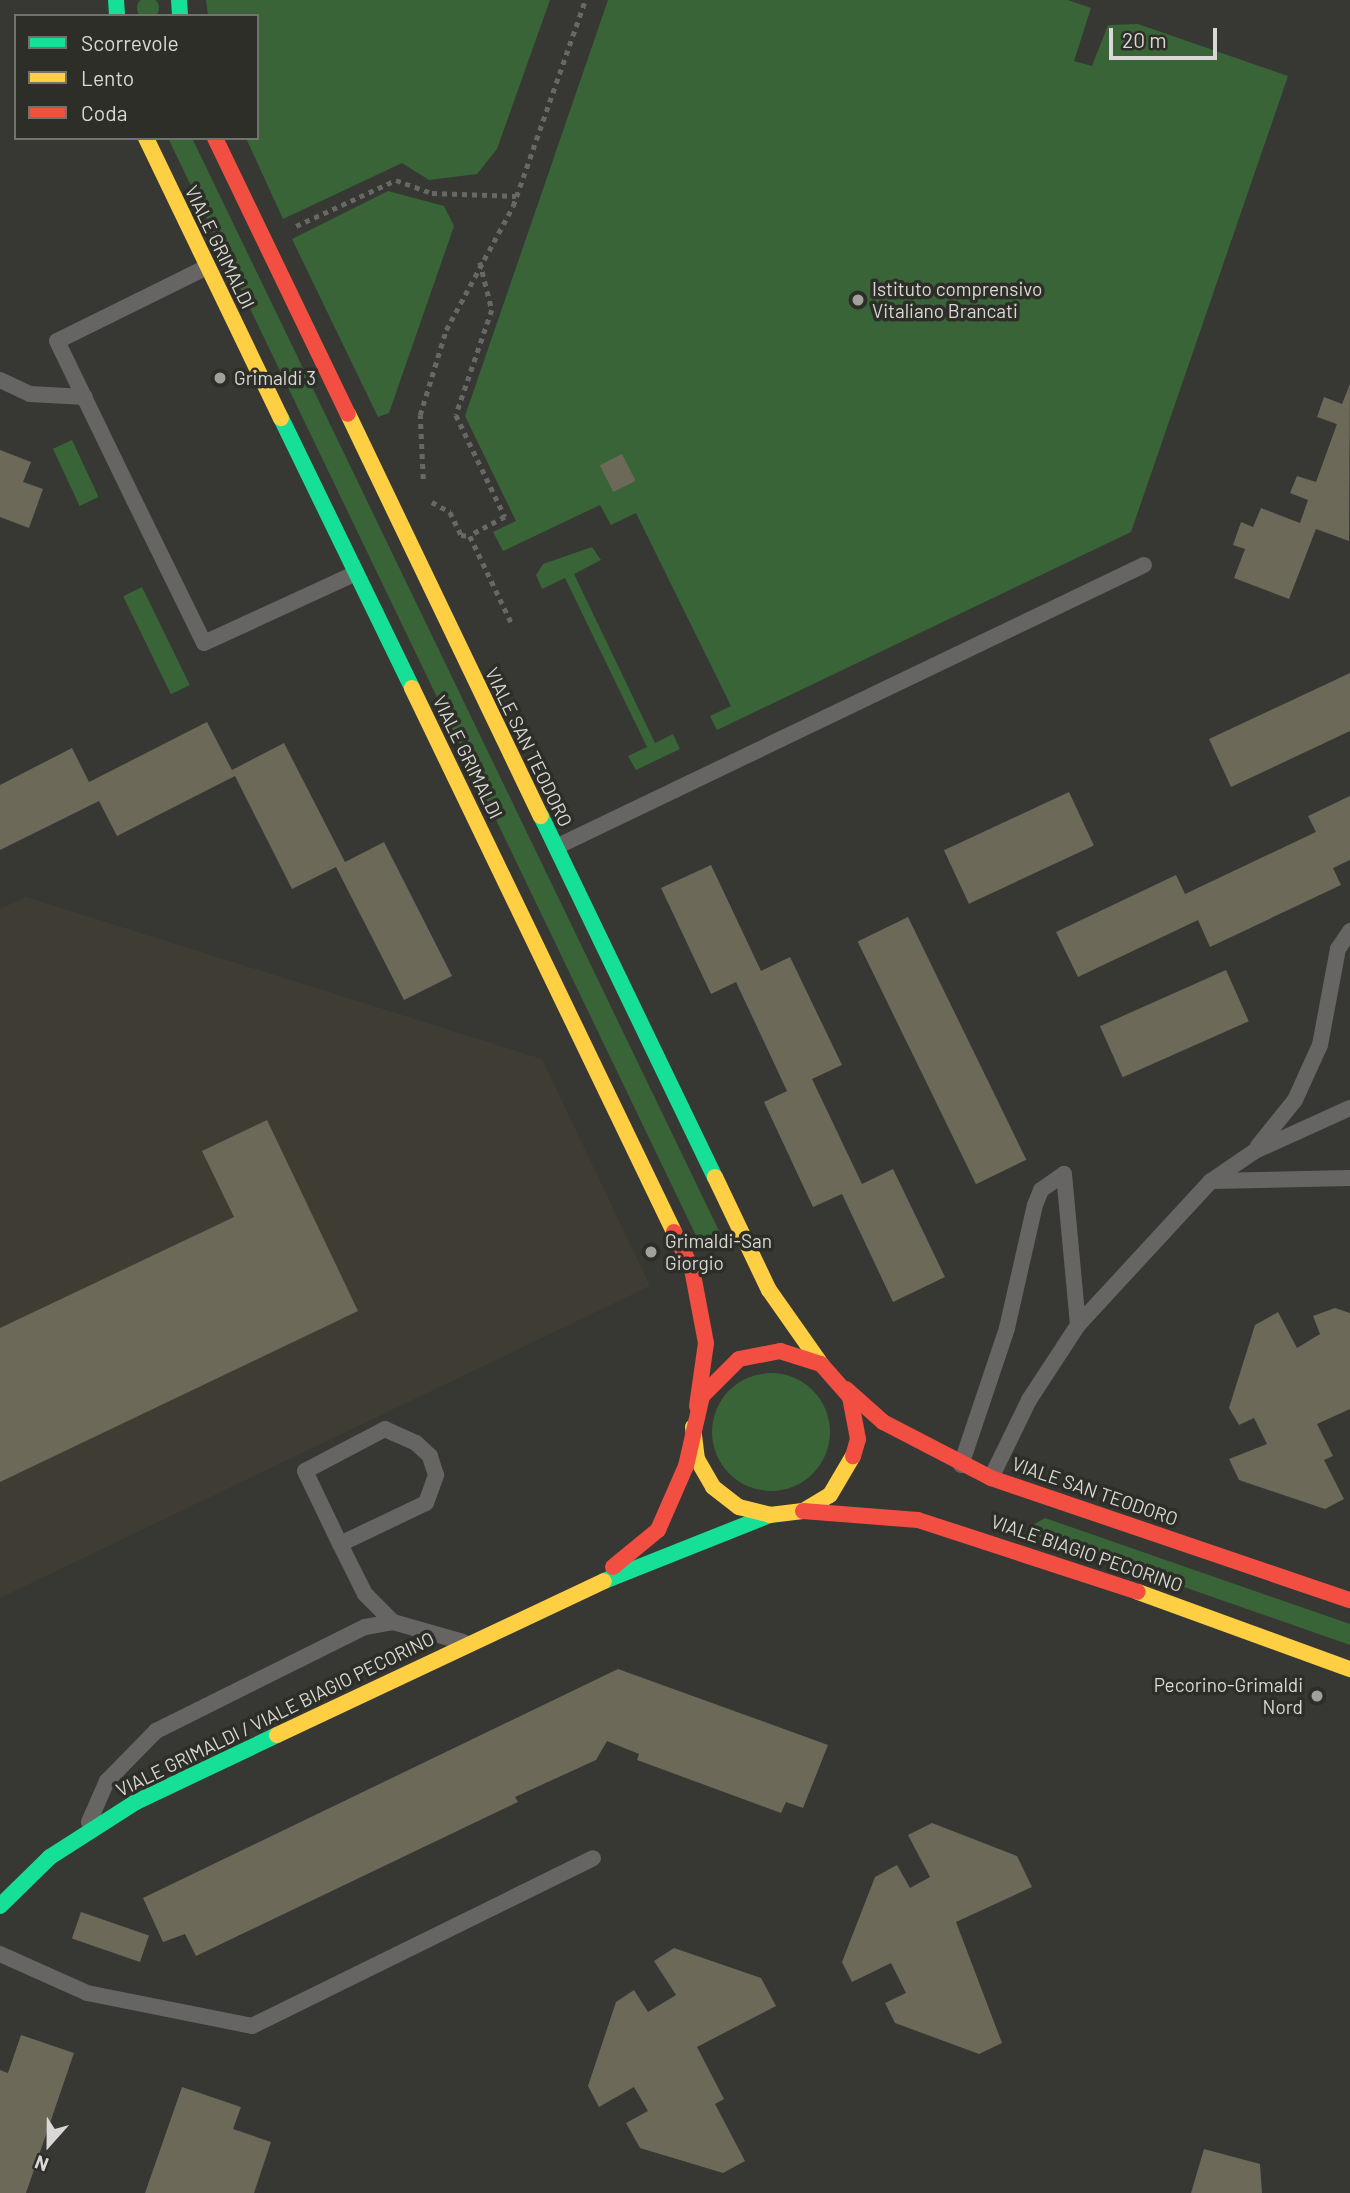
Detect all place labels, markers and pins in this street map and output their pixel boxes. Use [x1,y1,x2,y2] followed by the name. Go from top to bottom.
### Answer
[872,278,1042,322] place label: Istituto comprensivo Vitaliano Brancati
[850,292,866,308] marker: Istituto comprensivo Vitaliano Brancati
[234,367,316,389] place label: Grimaldi 3
[212,370,228,386] marker: Grimaldi 3
[665,1230,772,1274] place label: Grimaldi-San Giorgio
[643,1244,659,1260] marker: Grimaldi-San Giorgio
[1154,1674,1303,1718] place label: Pecorino-Grimaldi Nord
[1309,1688,1325,1704] marker: Pecorino-Grimaldi Nord

